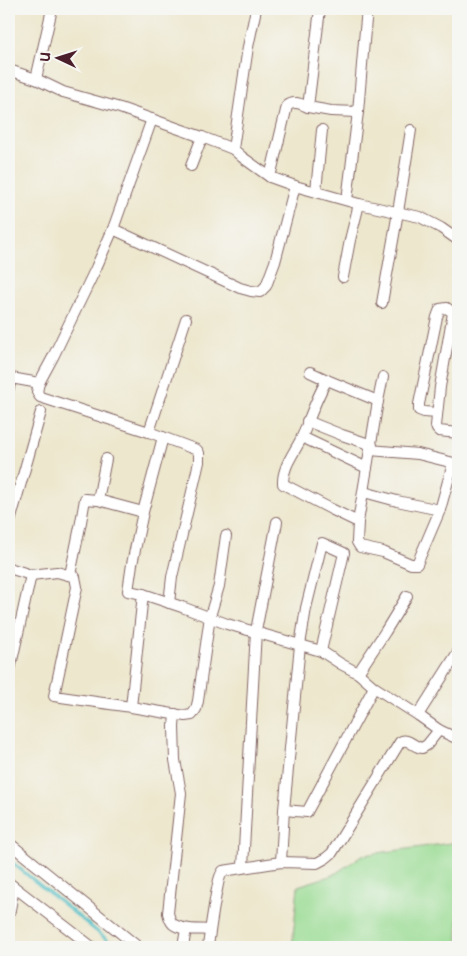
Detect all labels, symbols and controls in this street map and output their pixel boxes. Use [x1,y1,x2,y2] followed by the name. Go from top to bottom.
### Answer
[32,32,82,82] north arrow
[35,51,54,63] text: U

